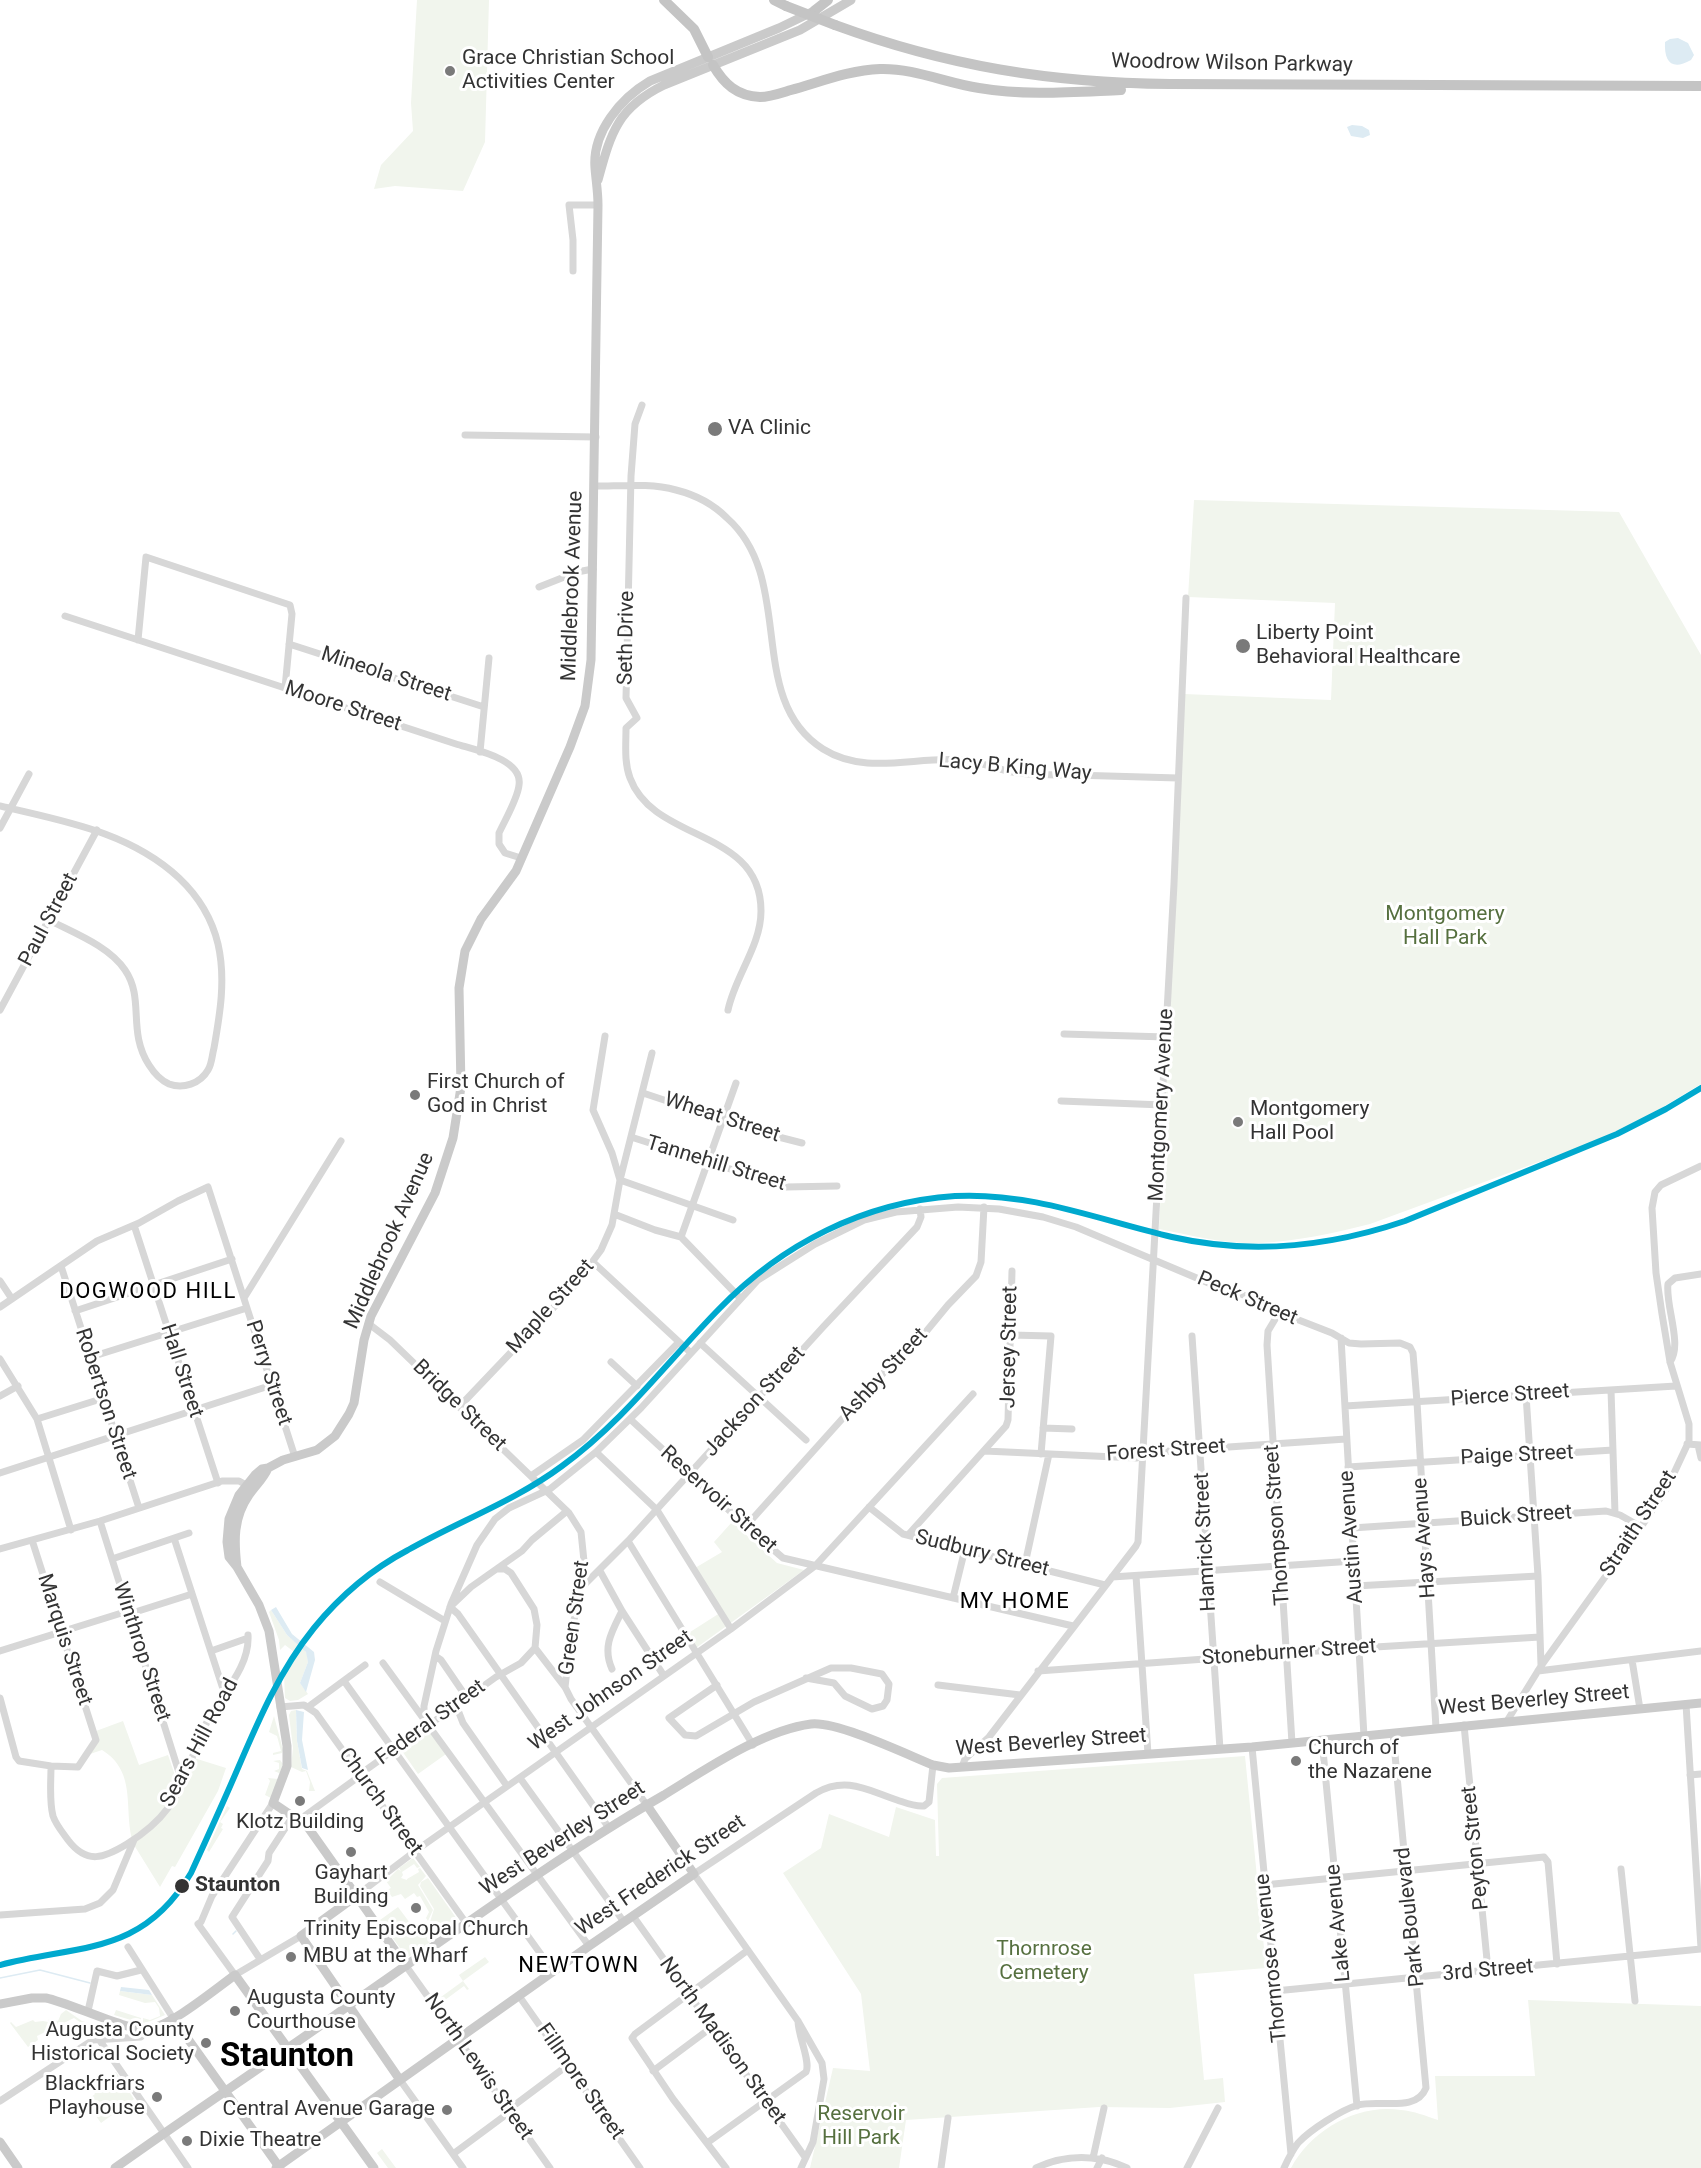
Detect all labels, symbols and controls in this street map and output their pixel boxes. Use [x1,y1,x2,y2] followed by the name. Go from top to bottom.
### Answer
[462,46,674,96] place label: Grace Christian School Activities Center
[1111,49,1353,79] street label: Woodrow Wilson Parkway
[443,64,457,78] marker: Grace Christian School Activities Center
[728,416,811,442] place label: VA Clinic
[706,420,724,438] marker: VA Clinic
[557,490,589,682] street label: Middlebrook Avenue
[614,591,640,685] street label: Seth Drive
[1256,621,1460,671] place label: Liberty Point Behavioral Healthcare
[1234,637,1252,655] marker: Liberty Point Behavioral Healthcare
[318,642,454,708] street label: Mineola Street
[282,676,404,738] street label: Moore Street
[937,749,1093,787] street label: Lacy B King Way
[14,869,84,971] street label: Paul Street
[1385,902,1505,952] park label: Montgomery Hall Park
[1144,1008,1180,1202] street label: Montgomery Avenue
[427,1070,565,1120] place label: First Church of God in Christ
[661,1087,783,1149] street label: Wheat Street
[408,1088,422,1102] marker: First Church of God in Christ
[1250,1097,1369,1147] place label: Montgomery Hall Pool
[1231,1115,1245,1129] marker: Montgomery Hall Pool
[643,1131,789,1197] street label: Tannehill Street
[340,1149,440,1333] street label: Middlebrook Avenue
[502,1255,600,1359] street label: Maple Street
[1193,1267,1301,1331] street label: Peck Street
[59,1279,237,1305] district label: DOGWOOD HILL
[996,1286,1024,1408] street label: Jersey Street
[239,1317,297,1429] street label: Perry Street
[154,1321,208,1421] street label: Hall Street
[834,1323,934,1427] street label: Ashby Street
[69,1325,141,1483] street label: Robertson Street
[699,1342,811,1462] street label: Jackson Street
[407,1355,511,1457] street label: Bridge Street
[1450,1379,1570,1413] street label: Pierce Street
[1105,1434,1227,1468] street label: Forest Street
[1460,1440,1574,1472] street label: Paige Street
[655,1441,781,1559] street label: Reservoir Street
[1260,1444,1296,1606] street label: Thompson Street
[1595,1466,1683,1582] street label: Straith Street
[1335,1470,1369,1604] street label: Austin Avenue
[1190,1472,1222,1612] street label: Hamrick Street
[1408,1477,1442,1599] street label: Hays Avenue
[1459,1501,1573,1533] street label: Buick Street
[912,1525,1052,1583] street label: Sudbury Street
[554,1559,596,1677] street label: Green Street
[31,1571,97,1709] street label: Marquis Street
[107,1579,175,1725] street label: Winthrop Street
[960,1589,1070,1615] district label: MY HOME
[524,1625,698,1757] street label: West Johnson Street
[1201,1634,1377,1672] street label: Stoneburner Street
[156,1674,244,1812] street label: Sears Hill Road
[371,1675,491,1771] street label: Federal Street
[1438,1680,1630,1722] street label: West Beverley Street
[955,1724,1147,1762] street label: West Beverley Street
[1308,1736,1432,1786] place label: Church of the Nazarene
[333,1743,427,1861] street label: Church Street
[1289,1754,1303,1768] marker: Church of the Nazarene
[476,1776,650,1902] street label: West Beverley Street
[1457,1785,1495,1911] street label: Peyton Street
[293,1794,307,1808] marker: Klotz Building
[236,1810,364,1836] place label: Klotz Building
[571,1810,751,1942] street label: West Frederick Street
[344,1845,358,1859] marker: Gayhart Building
[1391,1846,1431,1988] street label: Park Boulevard
[313,1861,389,1911] place label: Gayhart Building
[1321,1863,1357,1983] street label: Lake Avenue
[1251,1872,1293,2044] street label: Thornrose Avenue
[195,1873,280,1899] place label: Staunton
[173,1877,191,1895] marker: Staunton
[409,1901,423,1915] marker: Trinity Episcopal Church
[303,1917,529,1943] place label: Trinity Episcopal Church
[996,1937,1092,1987] park label: Thornrose Cemetery
[303,1944,468,1970] place label: MBU at the Wharf
[284,1950,298,1964] marker: MBU at the Wharf
[518,1953,640,1979] district label: NEWTOWN
[653,1953,791,2129] street label: North Madison Street
[1441,1954,1535,1988] street label: 3rd Street
[247,1986,395,2036] place label: Augusta County Courthouse
[418,1989,538,2145] street label: North Lewis Street
[228,2004,242,2018] marker: Augusta County Courthouse
[31,2018,194,2068] place label: Augusta County Historical Society
[531,2019,629,2145] street label: Fillmore Street
[199,2036,213,2050] marker: Augusta County Historical Society
[220,2038,354,2078] district label: Staunton
[45,2072,145,2122] place label: Blackfriars Playhouse
[150,2090,164,2104] marker: Blackfriars Playhouse
[223,2097,435,2123] place label: Central Avenue Garage
[817,2102,905,2152] park label: Reservoir Hill Park
[440,2103,454,2117] marker: Central Avenue Garage
[199,2128,321,2154] place label: Dixie Theatre
[180,2134,194,2148] marker: Dixie Theatre

